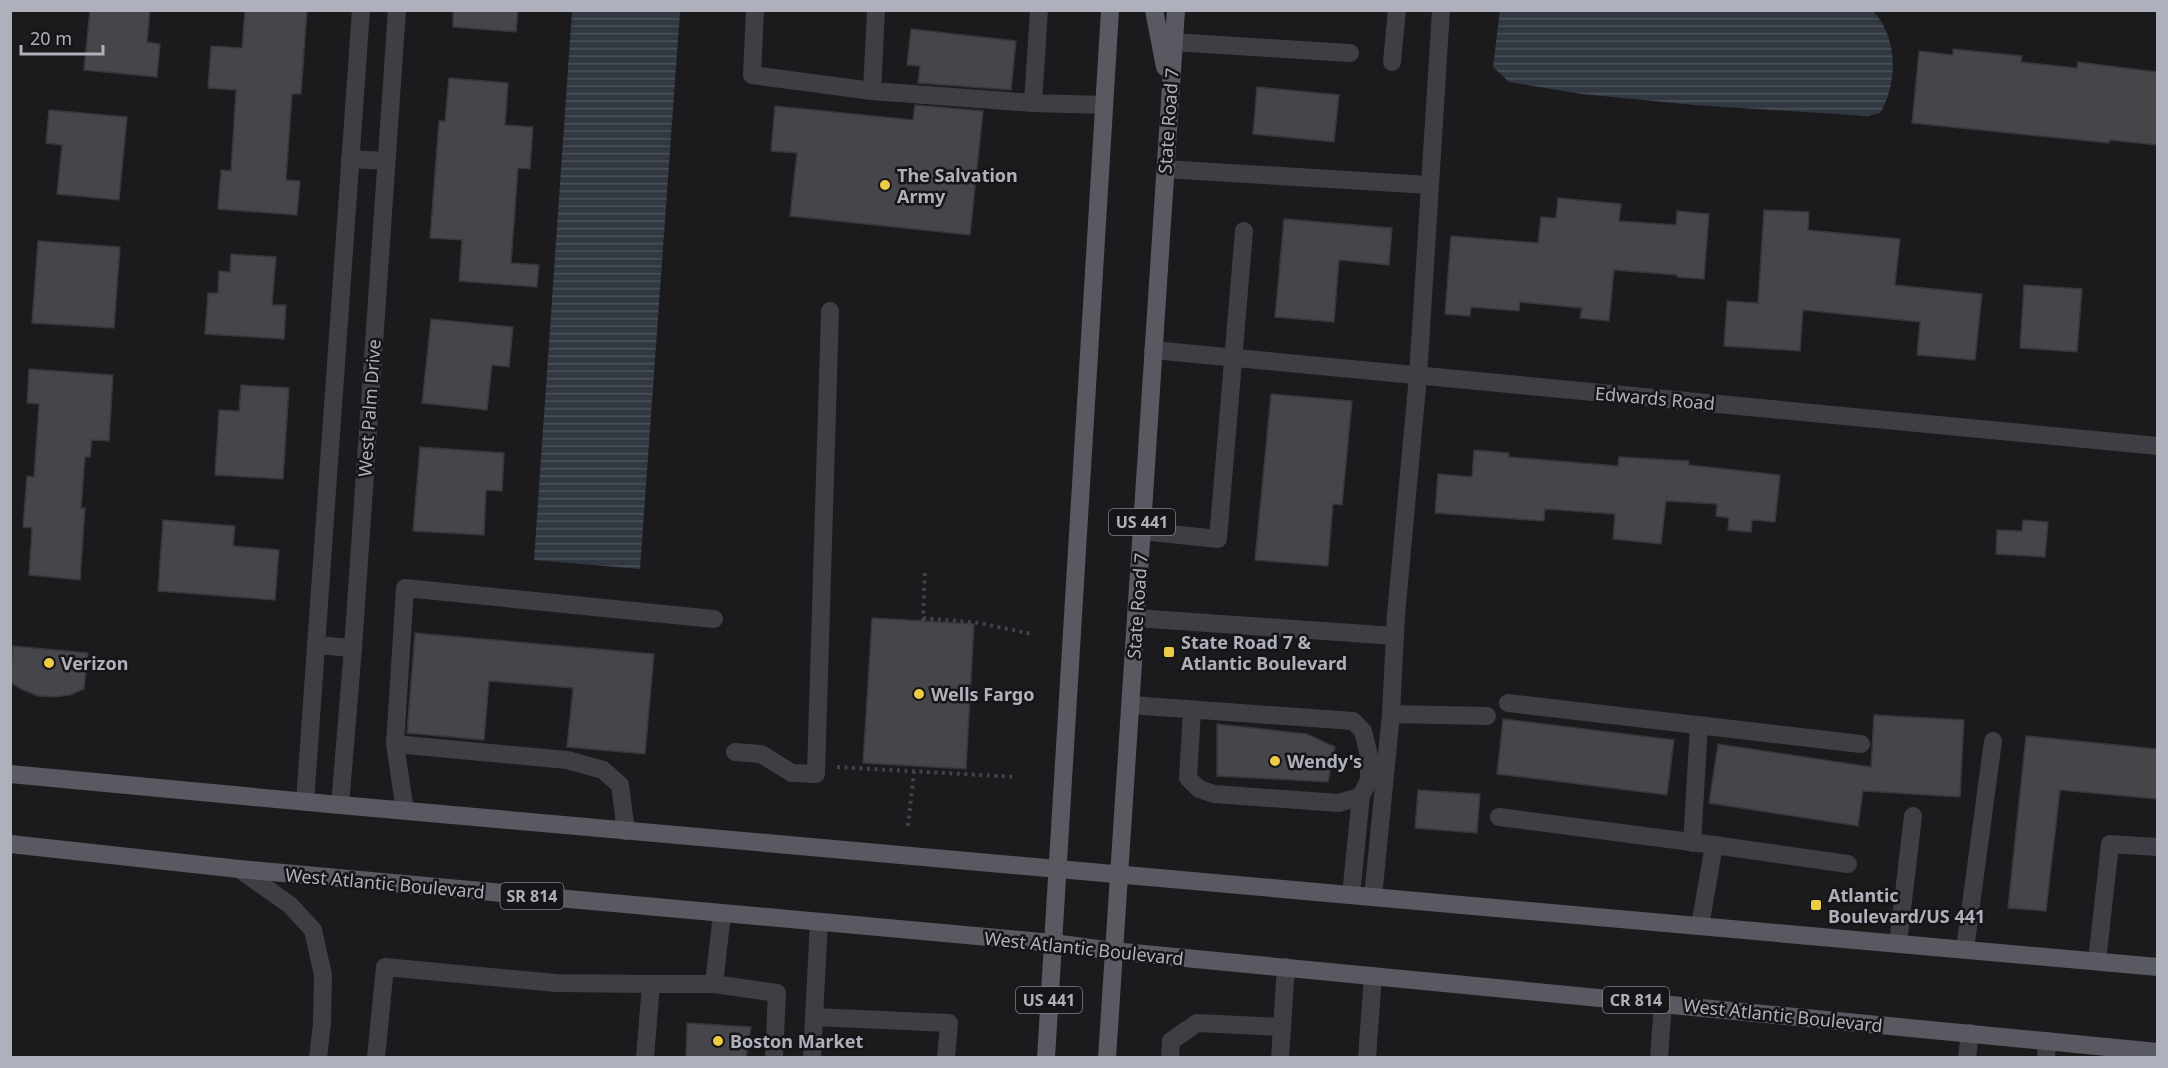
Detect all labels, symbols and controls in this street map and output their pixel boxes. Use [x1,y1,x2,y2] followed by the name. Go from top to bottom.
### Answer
[21,18,104,56] scale bar
[30,26,72,50] text: 20 m
[1152,67,1184,175] street label: State Road 7
[897,163,1018,208] place label: The Salvation Army
[878,178,892,192] marker: The Salvation Army
[352,338,386,478] street label: West Palm Drive
[1594,381,1716,415] street label: Edwards Road
[1109,509,1175,535] road number: US 441
[1121,552,1153,660] street label: State Road 7
[1181,630,1347,675] place label: State Road 7 & Atlantic Boulevard
[1162,645,1176,659] marker: State Road 7 & Atlantic Boulevard
[61,651,128,675] place label: Verizon
[42,656,56,670] marker: Verizon
[931,682,1034,706] place label: Wells Fargo
[912,687,926,701] marker: Wells Fargo
[1287,749,1362,773] place label: Wendy's
[1268,754,1282,768] marker: Wendy's
[284,862,486,904] street label: West Atlantic Boulevard
[500,883,564,909] road number: SR 814
[1828,883,1985,928] place label: Atlantic Boulevard/US 441
[1809,898,1823,912] marker: Atlantic Boulevard/US 441
[983,926,1185,970] street label: West Atlantic Boulevard
[1016,987,1082,1013] road number: US 441
[1603,987,1669,1013] road number: CR 814
[1682,993,1884,1037] street label: West Atlantic Boulevard
[730,1029,863,1053] place label: Boston Market
[711,1034,725,1048] marker: Boston Market

